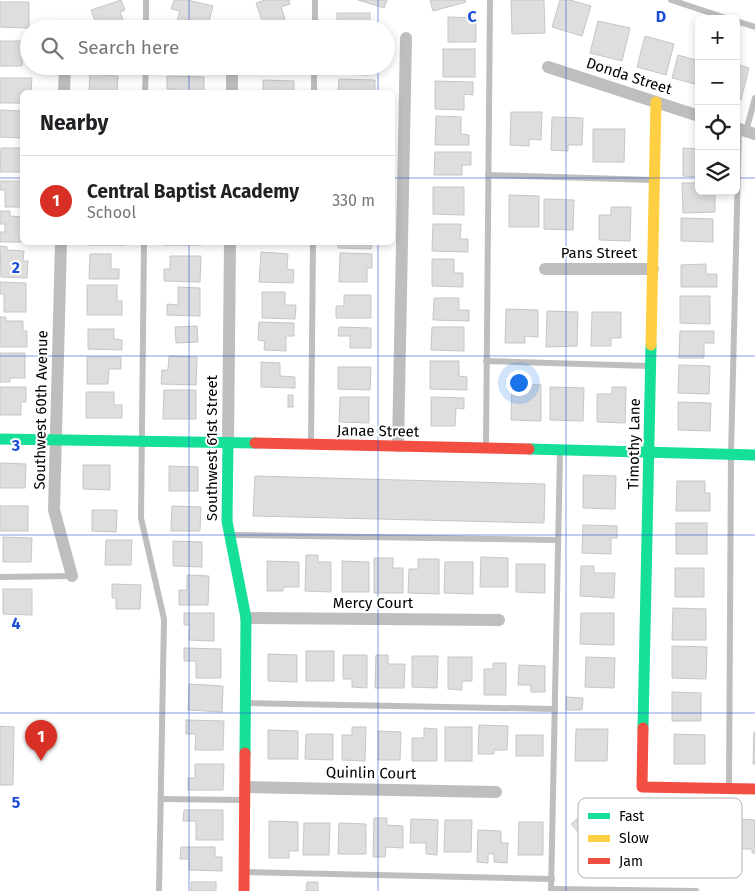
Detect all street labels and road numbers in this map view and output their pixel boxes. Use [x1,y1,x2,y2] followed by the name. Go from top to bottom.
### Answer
[584,54,675,98] street label: Donda Street
[561,244,638,262] street label: Pans Street
[31,330,51,490] street label: Southwest 60th Avenue
[203,374,221,521] street label: Southwest 61st Street
[624,398,644,490] street label: Timothy Lane
[337,421,420,441] street label: Janae Street
[333,594,414,612] street label: Mercy Court
[326,763,417,783] street label: Quinlin Court

